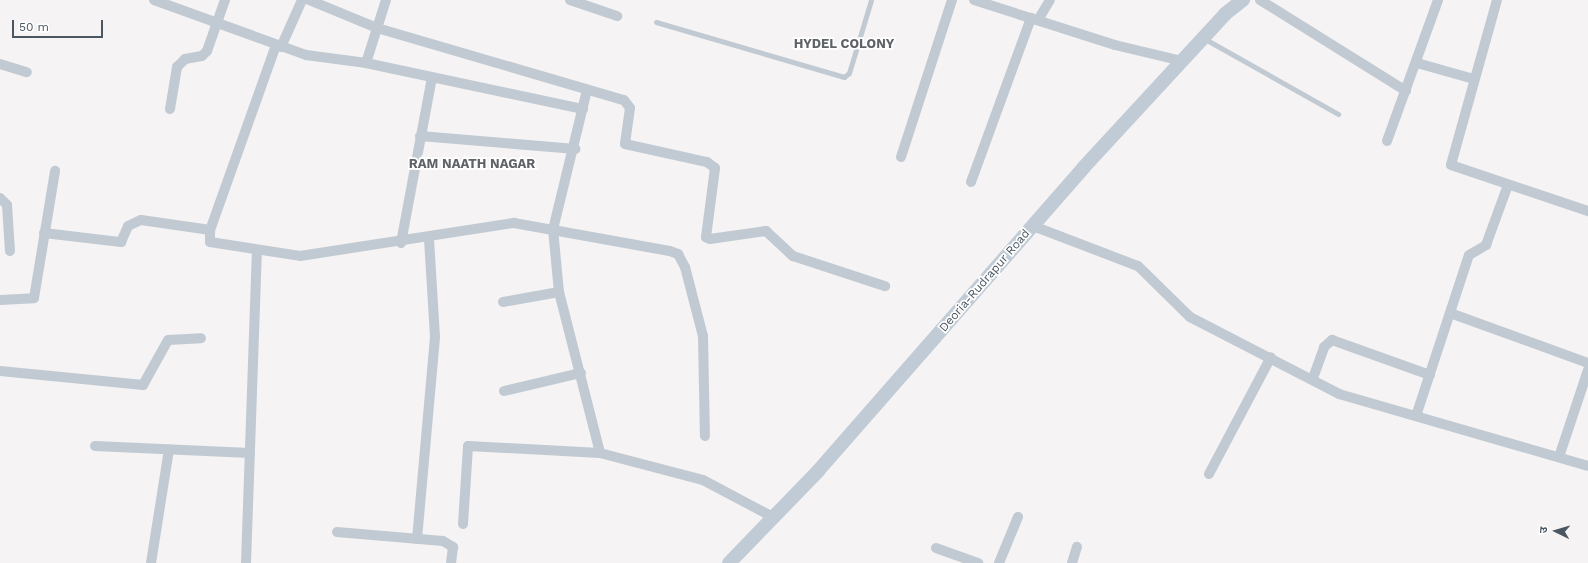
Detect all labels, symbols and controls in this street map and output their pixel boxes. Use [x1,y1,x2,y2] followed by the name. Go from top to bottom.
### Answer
[14,12,105,38] scale bar
[19,20,49,34] text: 50 m
[794,36,894,52] district label: HYDEL COLONY
[409,156,535,172] district label: RAM NAATH NAGAR
[937,227,1033,335] street label: Deoria-Rudrapur Road
[1536,511,1576,551] north arrow
[1537,526,1550,534] text: उ

